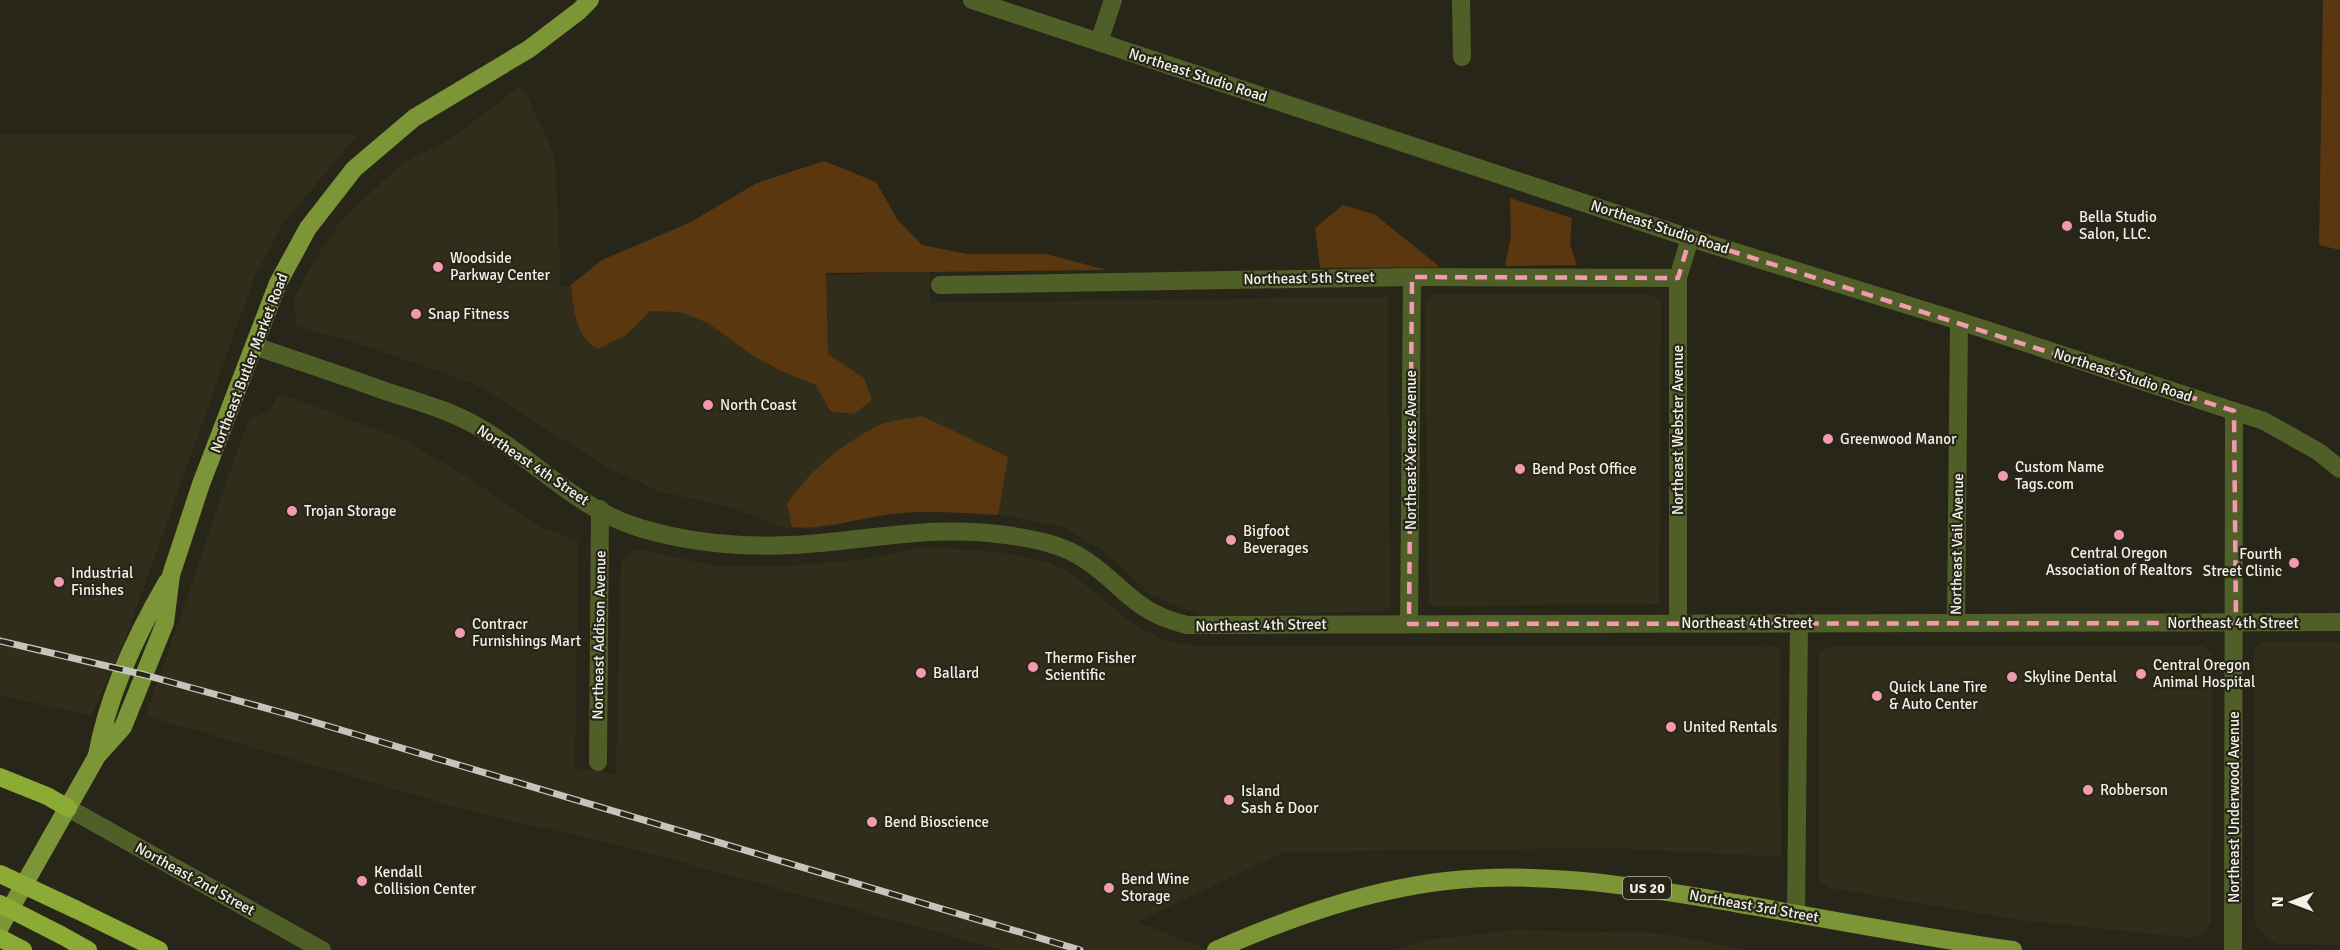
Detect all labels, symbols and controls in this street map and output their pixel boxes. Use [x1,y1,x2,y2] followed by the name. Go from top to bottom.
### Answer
[1127,44,1270,106] street label: Northeast Studio Road
[1589,196,1732,258] street label: Northeast Studio Road
[2079,208,2157,243] place label: Bella Studio Salon, LLC.
[2060,219,2074,233] marker: Bella Studio Salon, LLC.
[450,249,550,284] place label: Woodside Parkway Center
[431,260,445,274] marker: Woodside Parkway Center
[1243,268,1375,288] street label: Northeast 5th Street
[206,270,292,455] street label: Northeast Butler Market Road
[428,305,510,323] place label: Snap Fitness
[409,307,423,321] marker: Snap Fitness
[2052,344,2195,406] street label: Northeast Studio Road
[1669,345,1687,515] street label: Northeast Webster Avenue
[1402,370,1420,530] street label: Northeast Xerxes Avenue
[720,396,797,414] place label: North Coast
[701,398,715,412] marker: North Coast
[474,421,592,509] street label: Northeast 4th Street
[1840,430,1957,448] place label: Greenwood Manor
[1821,432,1835,446] marker: Greenwood Manor
[2015,458,2104,493] place label: Custom Name Tags.com
[1532,460,1637,478] place label: Bend Post Office
[1513,462,1527,476] marker: Bend Post Office
[1996,469,2010,483] marker: Custom Name Tags.com
[1947,473,1967,615] street label: Northeast Vail Avenue
[304,502,397,520] place label: Trojan Storage
[285,504,299,518] marker: Trojan Storage
[1243,522,1309,557] place label: Bigfoot Beverages
[2112,528,2126,542] marker: Central Oregon Association of Realtors
[1224,533,1238,547] marker: Bigfoot Beverages
[2046,544,2193,579] place label: Central Oregon Association of Realtors
[2203,545,2282,580] place label: Fourth Street Clinic
[589,550,609,720] street label: Northeast Addison Avenue
[2287,556,2301,570] marker: Fourth Street Clinic
[71,564,133,599] place label: Industrial Finishes
[52,575,66,589] marker: Industrial Finishes
[1681,614,1813,632] street label: Northeast 4th Street
[2167,614,2299,632] street label: Northeast 4th Street
[472,615,581,650] place label: Contracr Furnishings Mart
[1195,615,1327,635] street label: Northeast 4th Street
[453,626,467,640] marker: Contracr Furnishings Mart
[1045,649,1137,684] place label: Thermo Fisher Scientific
[2153,656,2255,691] place label: Central Oregon Animal Hospital
[1026,660,1040,674] marker: Thermo Fisher Scientific
[933,664,979,682] place label: Ballard
[914,666,928,680] marker: Ballard
[2134,667,2148,681] marker: Central Oregon Animal Hospital
[2024,668,2117,686] place label: Skyline Dental
[2005,670,2019,684] marker: Skyline Dental
[1889,678,1987,713] place label: Quick Lane Tire & Auto Center
[1870,689,1884,703] marker: Quick Lane Tire & Auto Center
[2225,711,2243,903] street label: Northeast Underwood Avenue
[1683,718,1778,736] place label: United Rentals
[1664,720,1678,734] marker: United Rentals
[2100,781,2168,799] place label: Robberson
[1241,782,1319,817] place label: Island Sash & Door
[2081,783,2095,797] marker: Robberson
[1222,793,1236,807] marker: Island Sash & Door
[884,813,989,831] place label: Bend Bioscience
[865,815,879,829] marker: Bend Bioscience
[132,839,258,919] street label: Northeast 2nd Street
[374,863,477,898] place label: Kendall Collision Center
[1121,870,1190,905] place label: Bend Wine Storage
[2262,872,2322,932] north arrow
[355,874,369,888] marker: Kendall Collision Center
[1623,877,1671,899] road number: US 20
[1102,881,1116,895] marker: Bend Wine Storage
[1688,886,1820,926] street label: Northeast 3rd Street
[2268,896,2288,908] text: N

